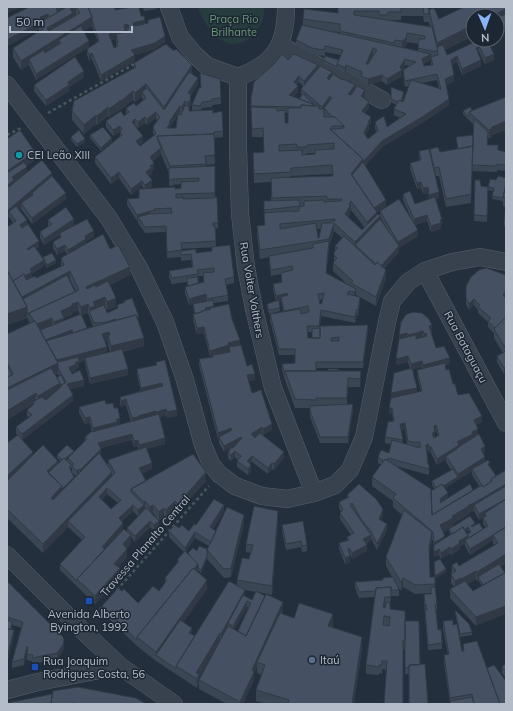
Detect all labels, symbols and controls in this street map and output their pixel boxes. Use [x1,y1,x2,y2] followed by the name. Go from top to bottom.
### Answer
[10,8,132,34] scale bar
[465,8,505,48] north arrow
[210,12,258,39] park label: Praça Rio Brilhante
[16,14,44,29] text: 50 m
[481,31,490,45] text: N
[27,148,90,162] place label: CEI Leão XIII
[14,150,24,160] marker: CEI Leão XIII
[237,241,267,339] street label: Rua Volter Volthers
[441,309,491,385] street label: Rua Bataguaçu
[97,492,193,600] street label: Travessa Planalto Central
[84,596,94,606] marker: Avenida Alberto Byington, 1992
[48,607,130,634] place label: Avenida Alberto Byington, 1992
[320,653,340,667] place label: Itaú
[43,654,146,681] place label: Rua Joaquim Rodrigues Costa, 56
[307,655,317,665] marker: Itaú
[30,662,40,672] marker: Rua Joaquim Rodrigues Costa, 56

